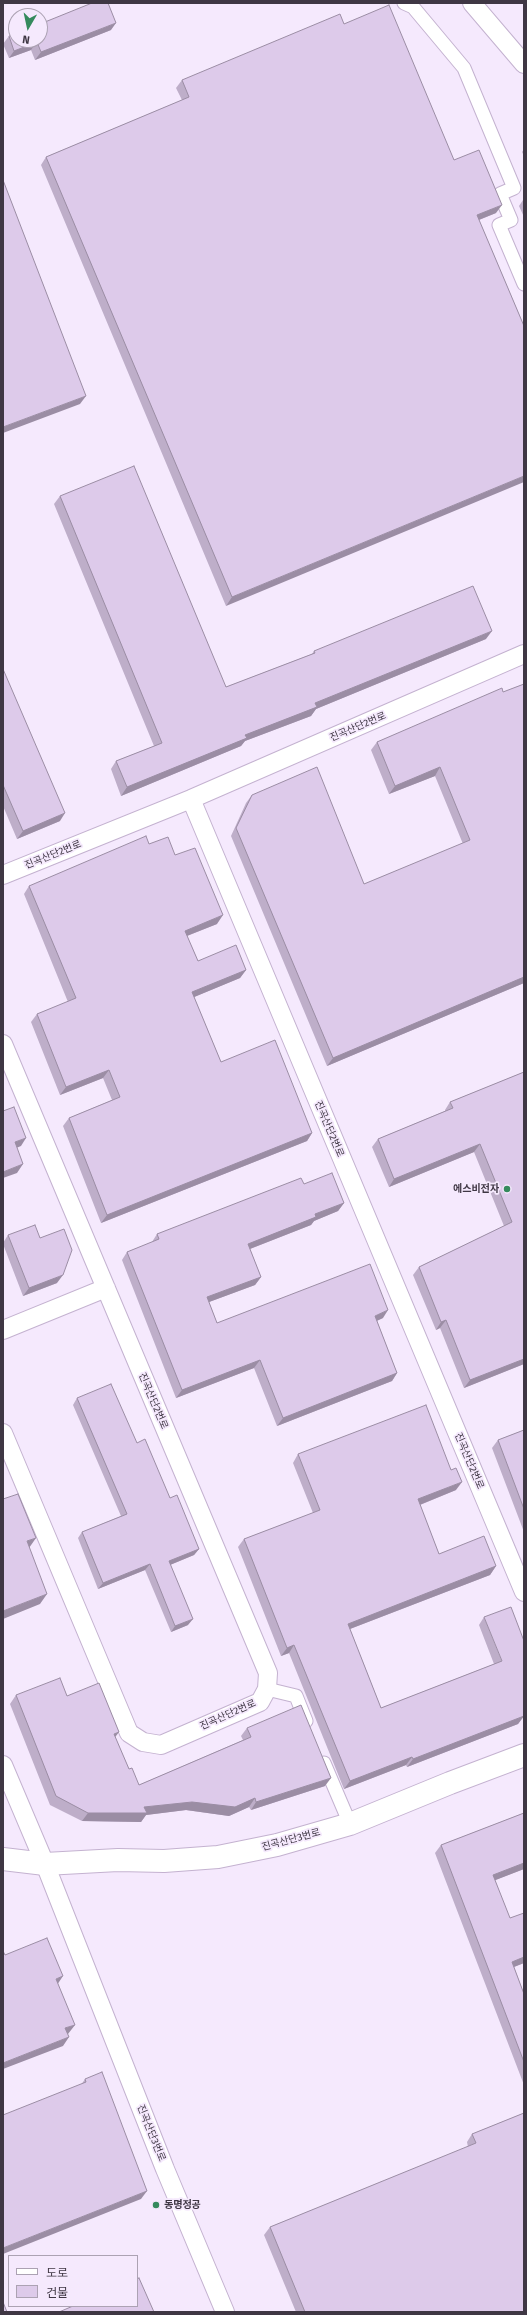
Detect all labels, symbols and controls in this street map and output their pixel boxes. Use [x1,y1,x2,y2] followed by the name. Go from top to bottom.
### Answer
[8,8,48,48] north arrow
[22,32,31,46] text: N
[328,710,388,744] street label: 진곡산단2번로
[23,838,83,872] street label: 진곡산단2번로
[312,1099,346,1159] street label: 진곡산단2번로
[453,1183,499,1195] place label: 에스비전자
[502,1184,512,1194] marker: 에스비전자
[136,1371,170,1431] street label: 진곡산단2번로
[452,1431,486,1491] street label: 진곡산단2번로
[198,1697,258,1733] street label: 진곡산단2번로
[260,1826,322,1854] street label: 진곡산단3번로
[134,2103,168,2163] street label: 진곡산단3번로
[164,2199,201,2211] place label: 동명정공
[151,2200,161,2210] marker: 동명정공
[8,2255,138,2307] legend
[46,2266,68,2280] text: 도로
[46,2286,68,2300] text: 건물

